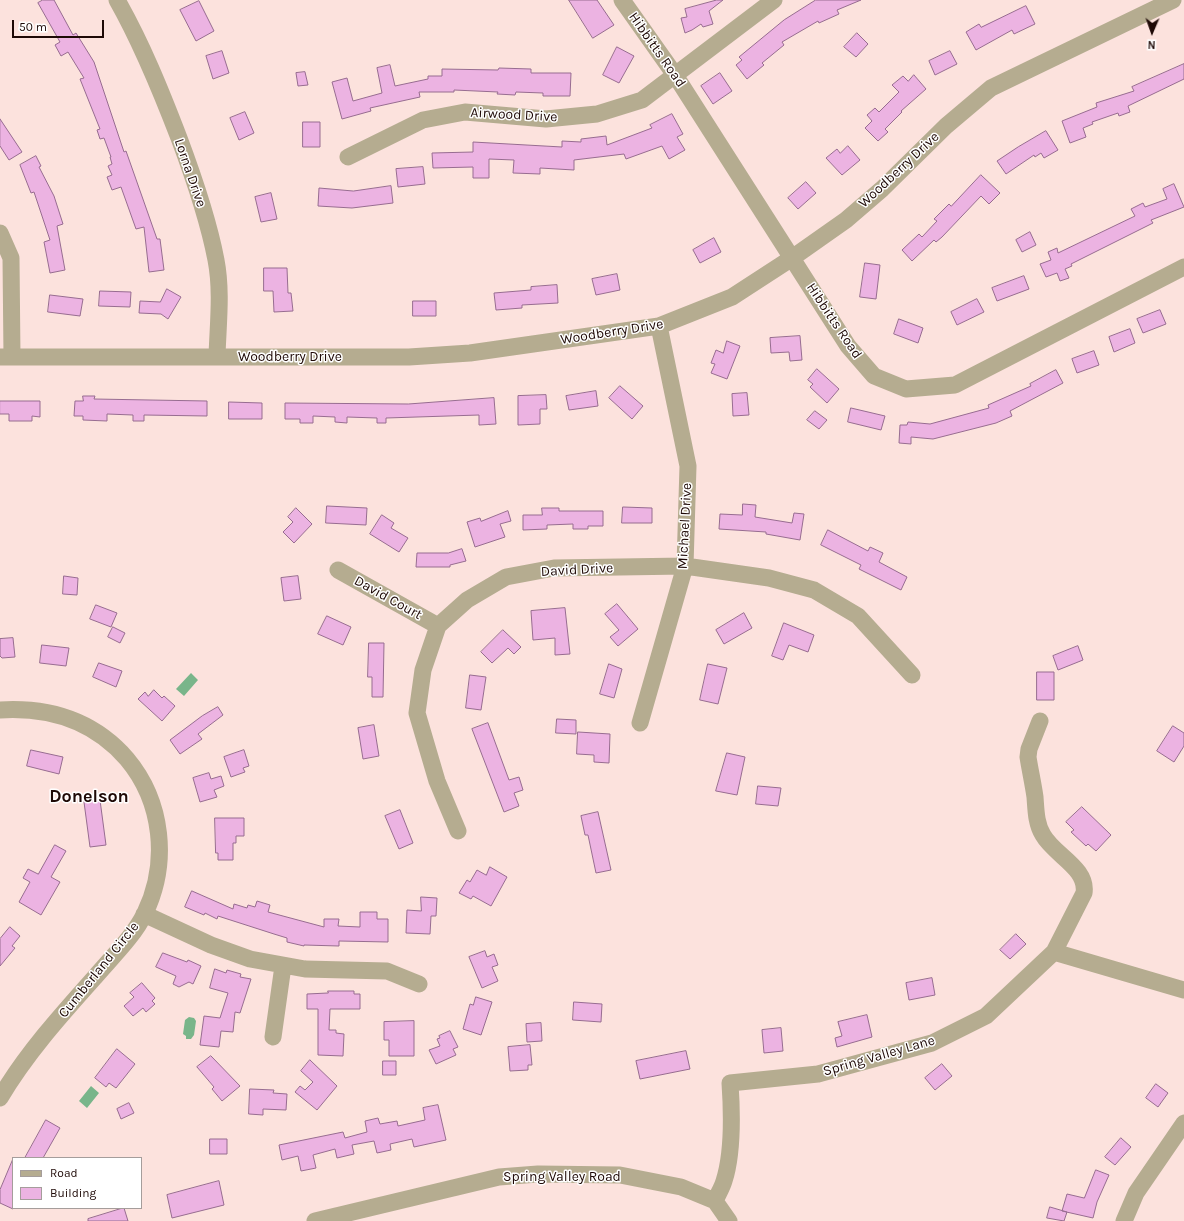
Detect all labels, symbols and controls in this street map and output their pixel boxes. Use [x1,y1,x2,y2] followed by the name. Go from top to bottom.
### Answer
[625,9,689,91] street label: Hibbitts Road
[14,12,106,38] scale bar
[1132,12,1172,52] north arrow
[19,20,47,34] text: 50 m
[1147,38,1156,51] text: N
[470,104,558,126] street label: Airwood Drive
[855,128,943,212] street label: Woodberry Drive
[170,136,210,210] street label: Lorna Drive
[803,280,865,362] street label: Hibbitts Road
[559,316,665,348] street label: Woodberry Drive
[238,349,342,365] street label: Woodberry Drive
[674,482,696,570] street label: Michael Drive
[540,560,614,580] street label: David Drive
[351,573,425,623] street label: David Court
[49,786,129,808] district label: Donelson
[55,919,143,1021] street label: Cumberland Circle
[821,1032,937,1080] street label: Spring Valley Lane
[12,1157,142,1209] legend
[50,1166,78,1180] text: Road
[503,1169,621,1185] street label: Spring Valley Road
[50,1186,96,1200] text: Building

